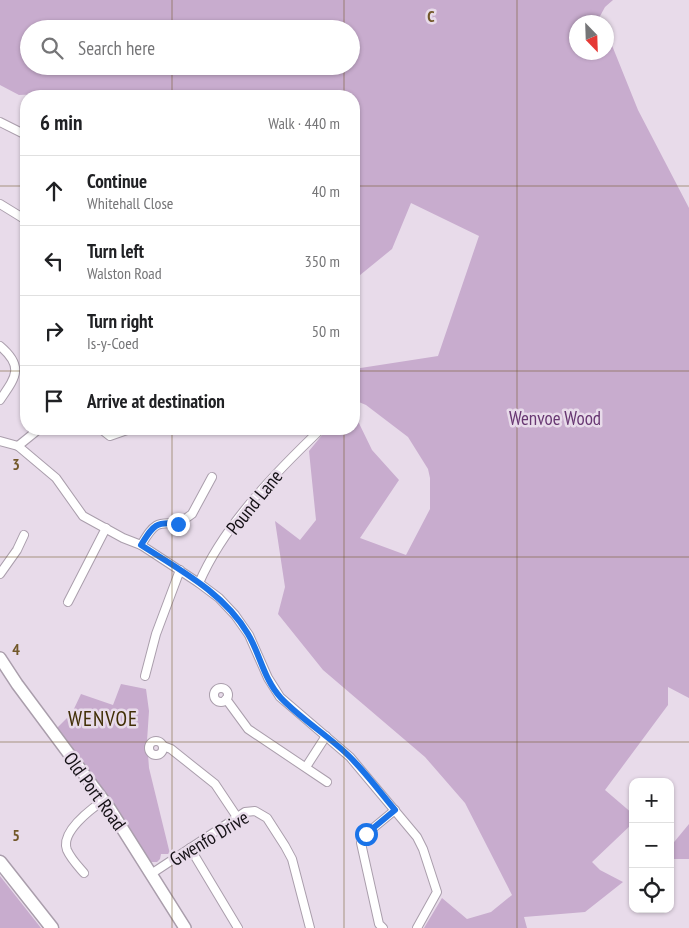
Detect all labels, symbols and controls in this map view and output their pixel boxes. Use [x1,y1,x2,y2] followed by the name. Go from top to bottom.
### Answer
[427,6,435,26] text: C
[569,15,614,60] north arrow
[20,20,360,75] search box
[38,34,66,62] icon: search
[78,36,155,60] text: Search here
[40,109,82,136] text: 6 min
[268,113,340,133] text: Walk · 440 m
[87,169,147,193] text: Continue
[40,177,68,205] icon: ahead
[312,181,340,201] text: 40 m
[87,193,173,213] text: Whitehall Close
[87,239,144,263] text: Turn left
[40,247,68,275] icon: left
[305,251,340,271] text: 350 m
[87,263,162,283] text: Walston Road
[87,309,153,333] text: Turn right
[40,317,68,345] icon: right
[312,321,340,341] text: 50 m
[87,333,139,353] text: Is-y-Coed
[40,387,68,415] icon: arrive
[87,389,225,413] text: Arrive at destination
[509,406,601,430] park label: Wenvoe Wood
[12,454,20,474] text: 3
[221,465,287,539] street label: Pound Lane
[167,513,190,536] route end
[12,639,20,659] text: 4
[68,705,138,732] district label: WENVOE
[59,747,131,835] street label: Old Port Road
[629,778,674,913] map controls
[629,778,674,823] button: +
[165,805,253,871] street label: Gwenfo Drive
[355,823,378,846] route start
[629,823,674,868] button: −
[12,825,20,845] text: 5
[629,868,674,913] button: locate

